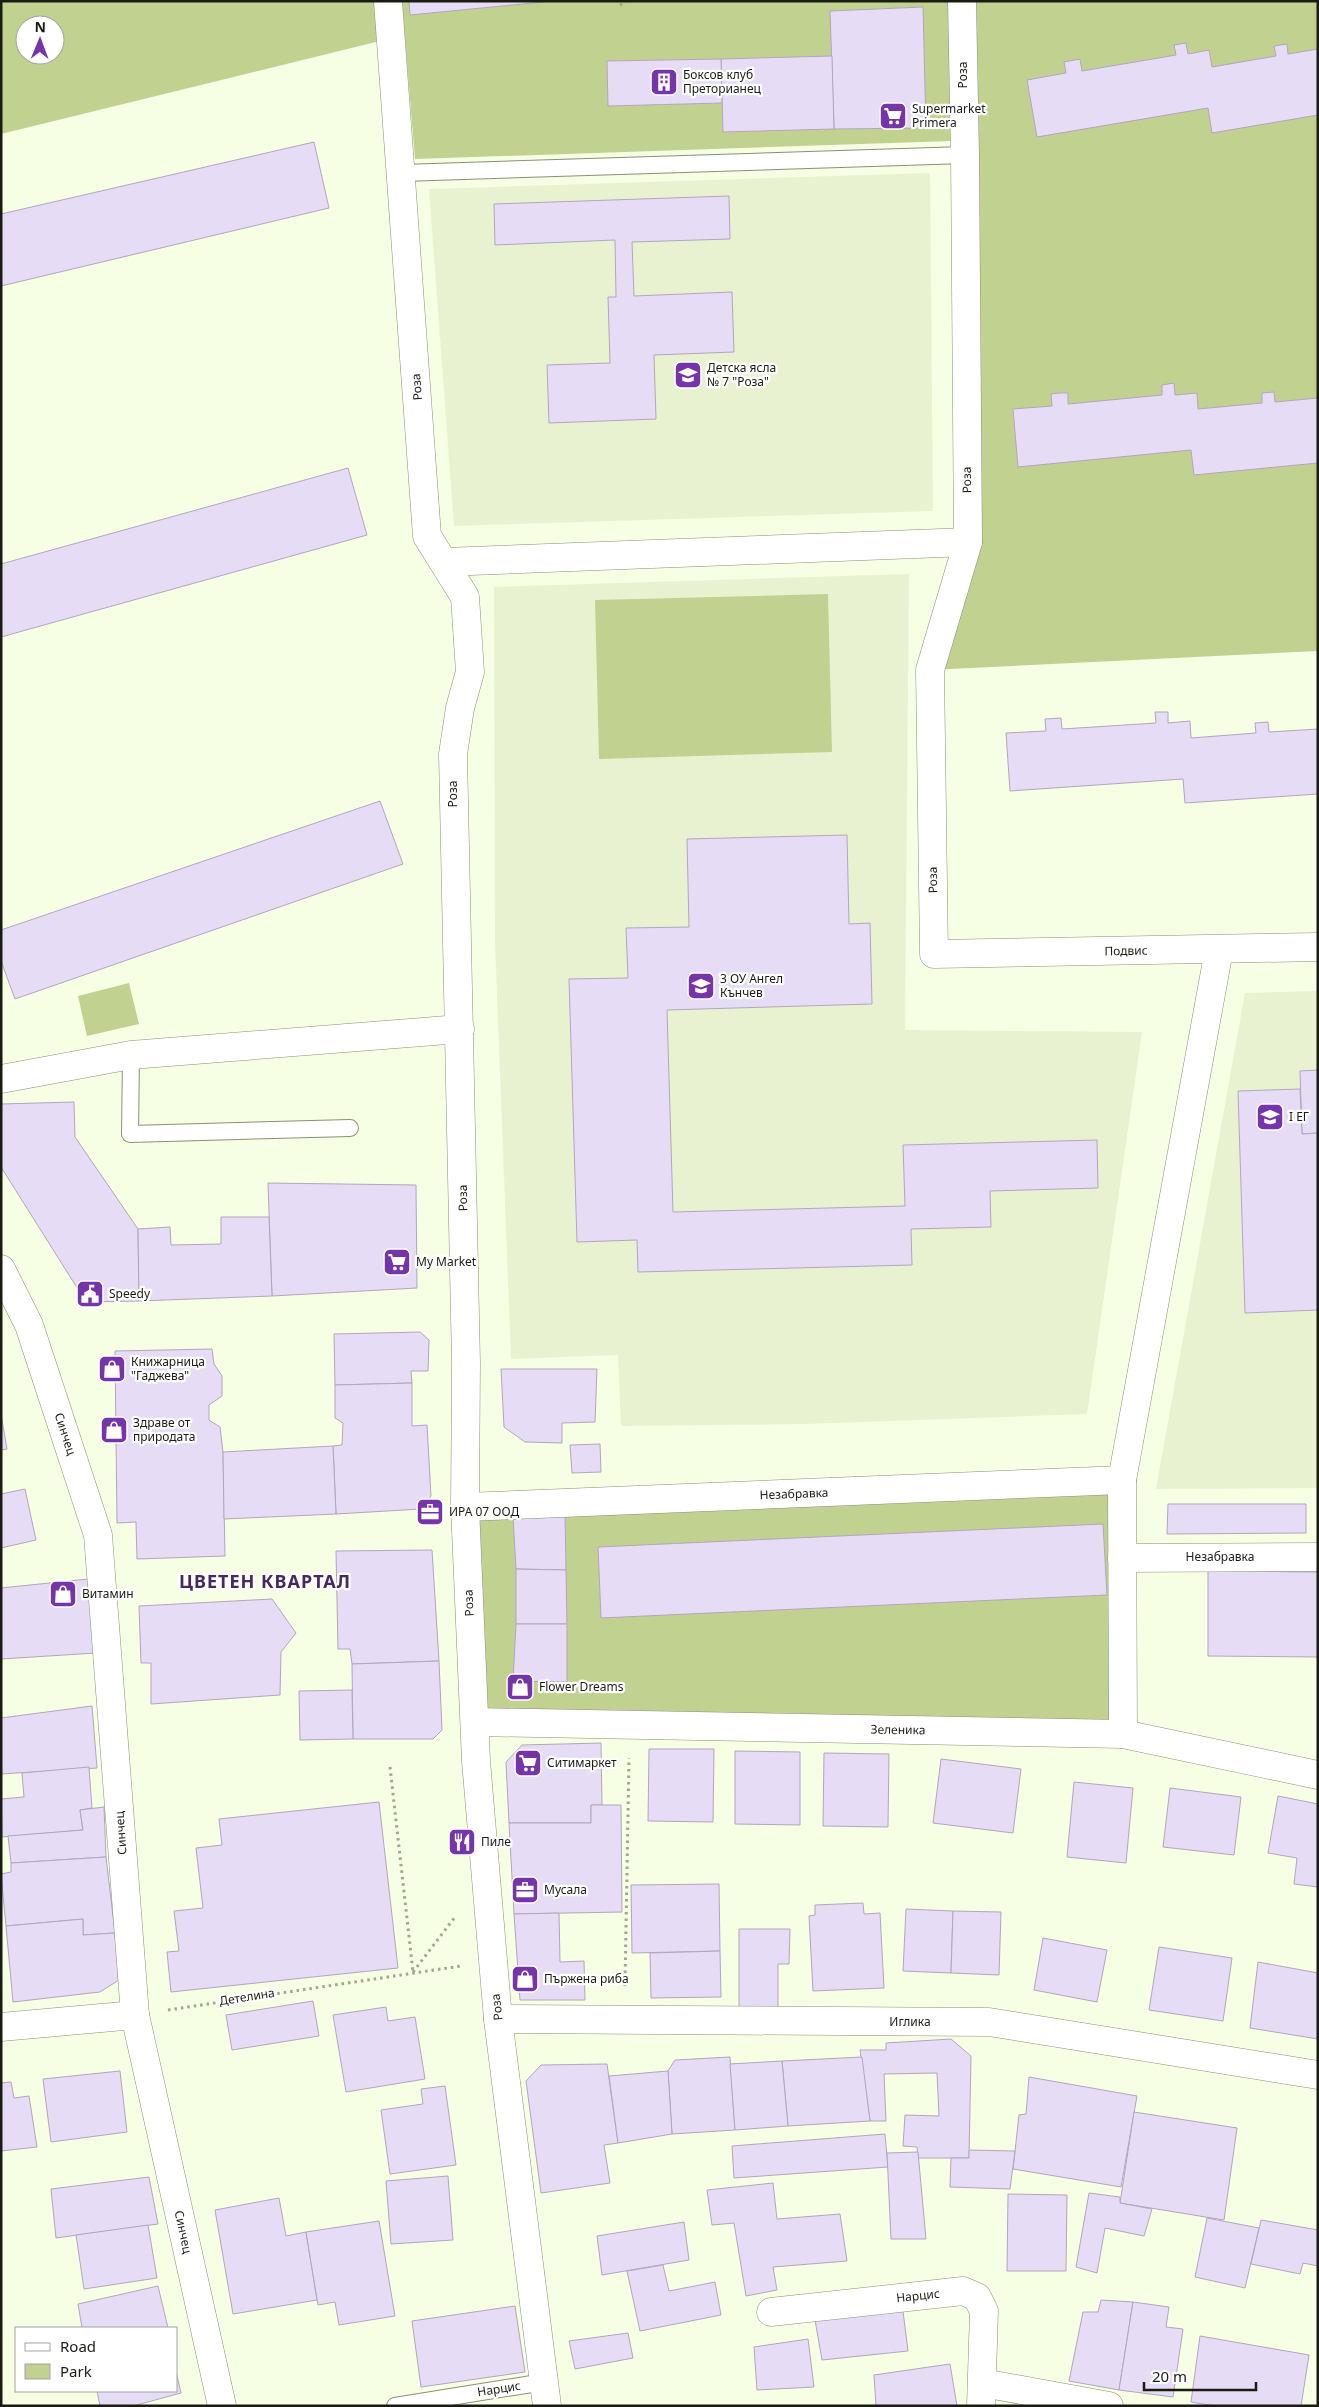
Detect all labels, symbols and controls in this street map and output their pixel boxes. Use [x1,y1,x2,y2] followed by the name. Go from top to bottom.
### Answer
[15,15,65,65] north arrow
[34,17,46,36] text: N
[954,62,971,88] street label: Роза
[683,66,762,97] place label: Боксов клуб Преторианец
[649,67,679,97] building icon: Боксов клуб Преторианец
[912,100,986,131] place label: Supermarket Primera
[878,101,908,131] supermarket icon: Supermarket Primera
[707,359,776,390] place label: Детска ясла № 7 "Роза"
[673,360,703,390] school or university icon: Детска ясла № 7 "Роза"
[407,373,426,401] street label: Роза
[958,466,975,494] street label: Роза
[444,781,461,807] street label: Роза
[924,866,941,894] street label: Роза
[1104,942,1148,959] street label: Подвис
[720,970,783,1001] place label: 3 ОУ Ангел Кънчев
[686,971,716,1001] school or university icon: 3 ОУ Ангел Кънчев
[1255,1102,1285,1132] school or university icon: I ЕГ
[1289,1108,1309,1125] place label: I ЕГ
[454,1184,471,1212] street label: Роза
[382,1247,412,1277] supermarket icon: My Market
[416,1253,477,1270] place label: My Market
[75,1279,105,1309] public building icon: Speedy
[109,1285,151,1302] place label: Speedy
[131,1353,205,1384] place label: Книжарница "Гаджева"
[97,1354,127,1384] shop icon: Книжарница "Гаджева"
[51,1411,80,1458] street label: Синчец
[133,1414,195,1445] place label: Здраве от природата
[99,1415,129,1445] shop icon: Здраве от природата
[759,1484,829,1503] street label: Незабравка
[415,1497,445,1527] office icon: ИРА 07 ООД
[449,1503,520,1520] place label: ИРА 07 ООД
[1186,1548,1254,1565] street label: Незабравка
[179,1569,351,1593] district label: ЦВЕТЕН КВАРТАЛ
[48,1579,78,1609] shop icon: Витамин
[82,1585,134,1602] place label: Витамин
[459,1589,478,1617] street label: Роза
[505,1672,535,1702] shop icon: Flower Dreams
[539,1678,624,1695] place label: Flower Dreams
[870,1721,926,1738] street label: Зеленика
[513,1748,543,1778] supermarket icon: Ситимаркет
[547,1754,617,1771] place label: Ситимаркет
[110,1810,130,1855] street label: Синчец
[447,1827,477,1857] restaurant icon: Пиле
[481,1833,511,1850] place label: Пиле
[510,1875,540,1905] office icon: Мусала
[544,1881,587,1898] place label: Мусала
[510,1964,540,1994] shop icon: Пържена риба
[544,1970,629,1987] place label: Пържена риба
[218,1984,276,2009] street label: Детелина
[487,1993,506,2021] street label: Роза
[889,2013,931,2030] street label: Иглика
[171,2209,196,2256] street label: Синчец
[895,2285,941,2306] street label: Нарцис
[15,2327,178,2392] legend
[60,2336,96,2356] text: Road
[1144,2360,1256,2392] scale bar
[60,2361,92,2381] text: Park
[1152,2366,1187,2386] text: 20 m
[476,2377,522,2400] street label: Нарцис

